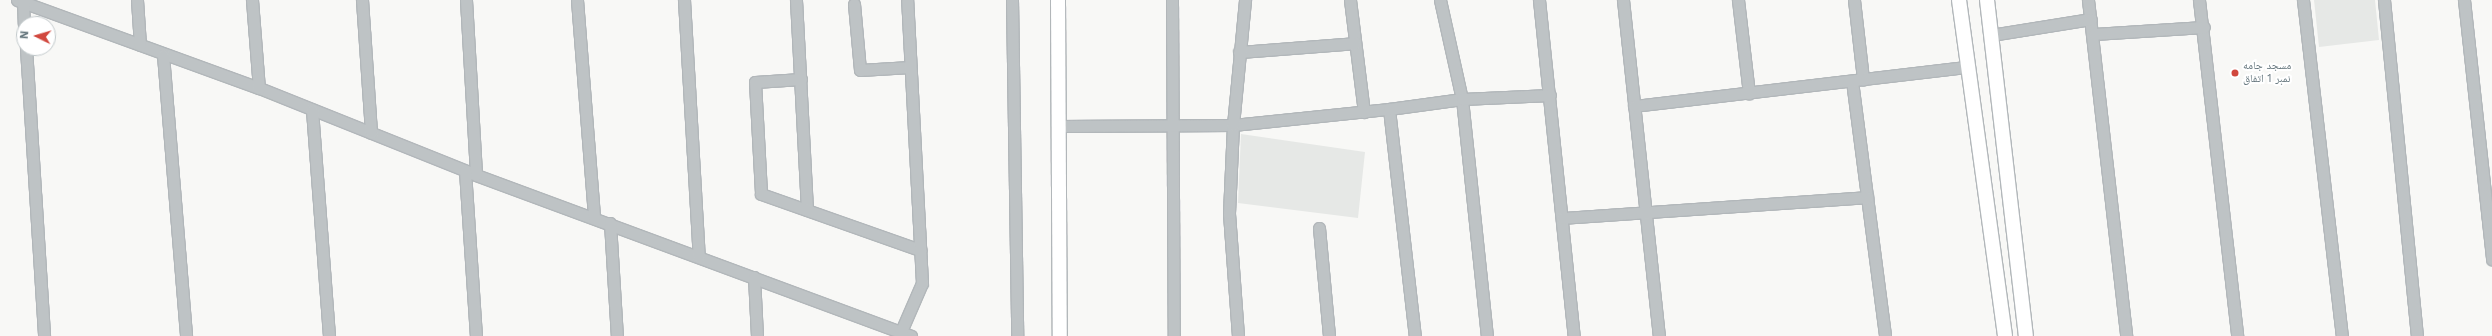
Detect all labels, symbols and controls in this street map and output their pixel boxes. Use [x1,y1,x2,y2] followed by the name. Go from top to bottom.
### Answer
[16,16,56,56] north arrow
[18,30,31,40] text: N
[2243,60,2291,86] place label: مسجد جامه نمبر 1 اتفاق
[2230,68,2240,78] marker: مسجد جامه نمبر 1 اتفاق

